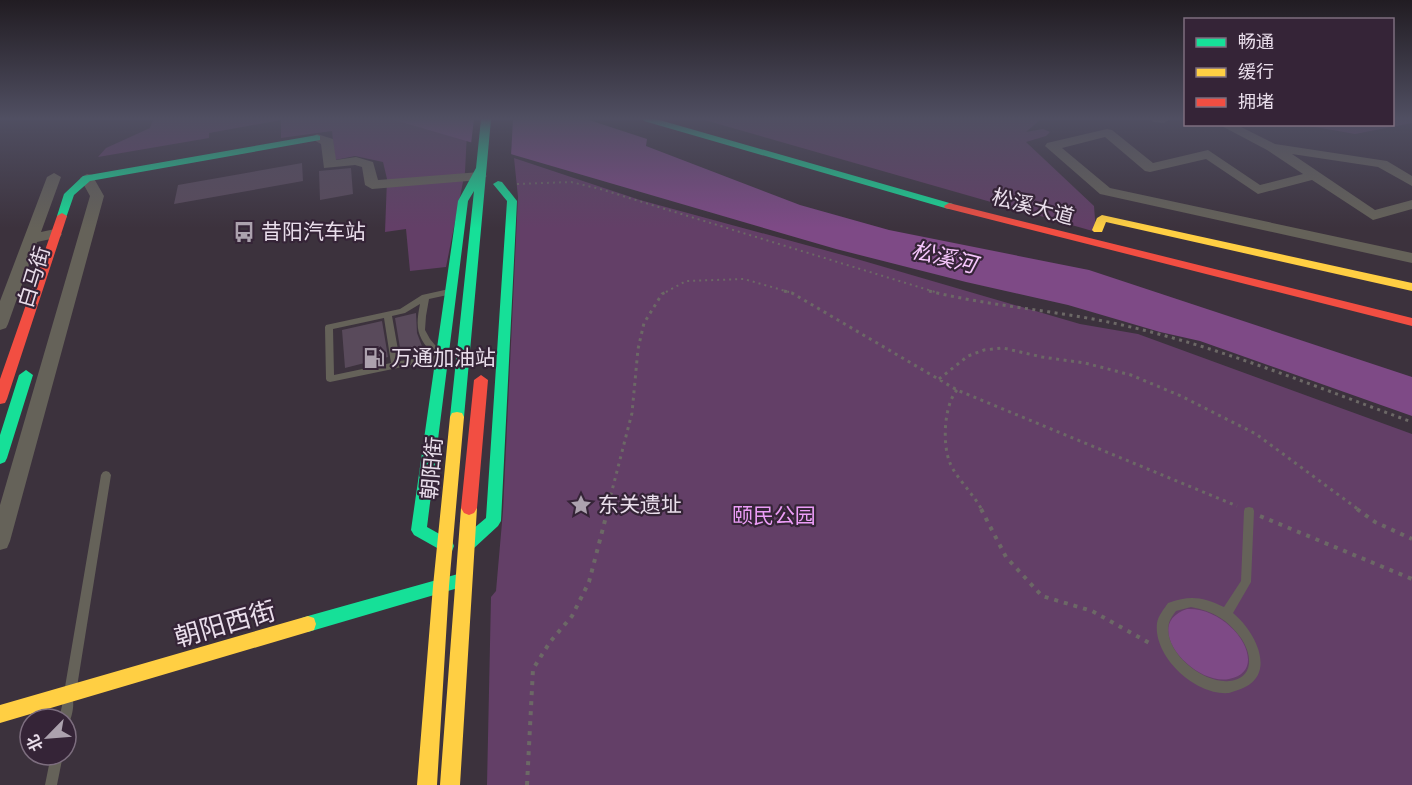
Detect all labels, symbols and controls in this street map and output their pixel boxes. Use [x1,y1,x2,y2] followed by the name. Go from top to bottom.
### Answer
[1184,18,1394,126] legend
[1238,31,1274,53] text: 畅通
[1238,61,1274,83] text: 缓行
[1238,91,1274,113] text: 拥堵
[989,184,1077,229] street label: 松溪大道
[261,219,366,244] place label: 昔阳汽车站
[232,220,256,244] bus stop icon: 昔阳汽车站
[909,236,983,280] water label: 松溪河
[12,243,55,311] street label: 白马街
[391,345,496,370] place label: 万通加油站
[362,346,386,370] fuel station icon: 万通加油站
[416,435,447,500] street label: 朝阳街
[598,492,682,517] place label: 东关遗址
[569,493,593,517] place icon: 东关遗址
[732,503,816,528] park label: 颐民公园
[171,595,279,654] street label: 朝阳西街
[18,707,78,767] north arrow
[23,732,47,754] text: 北

